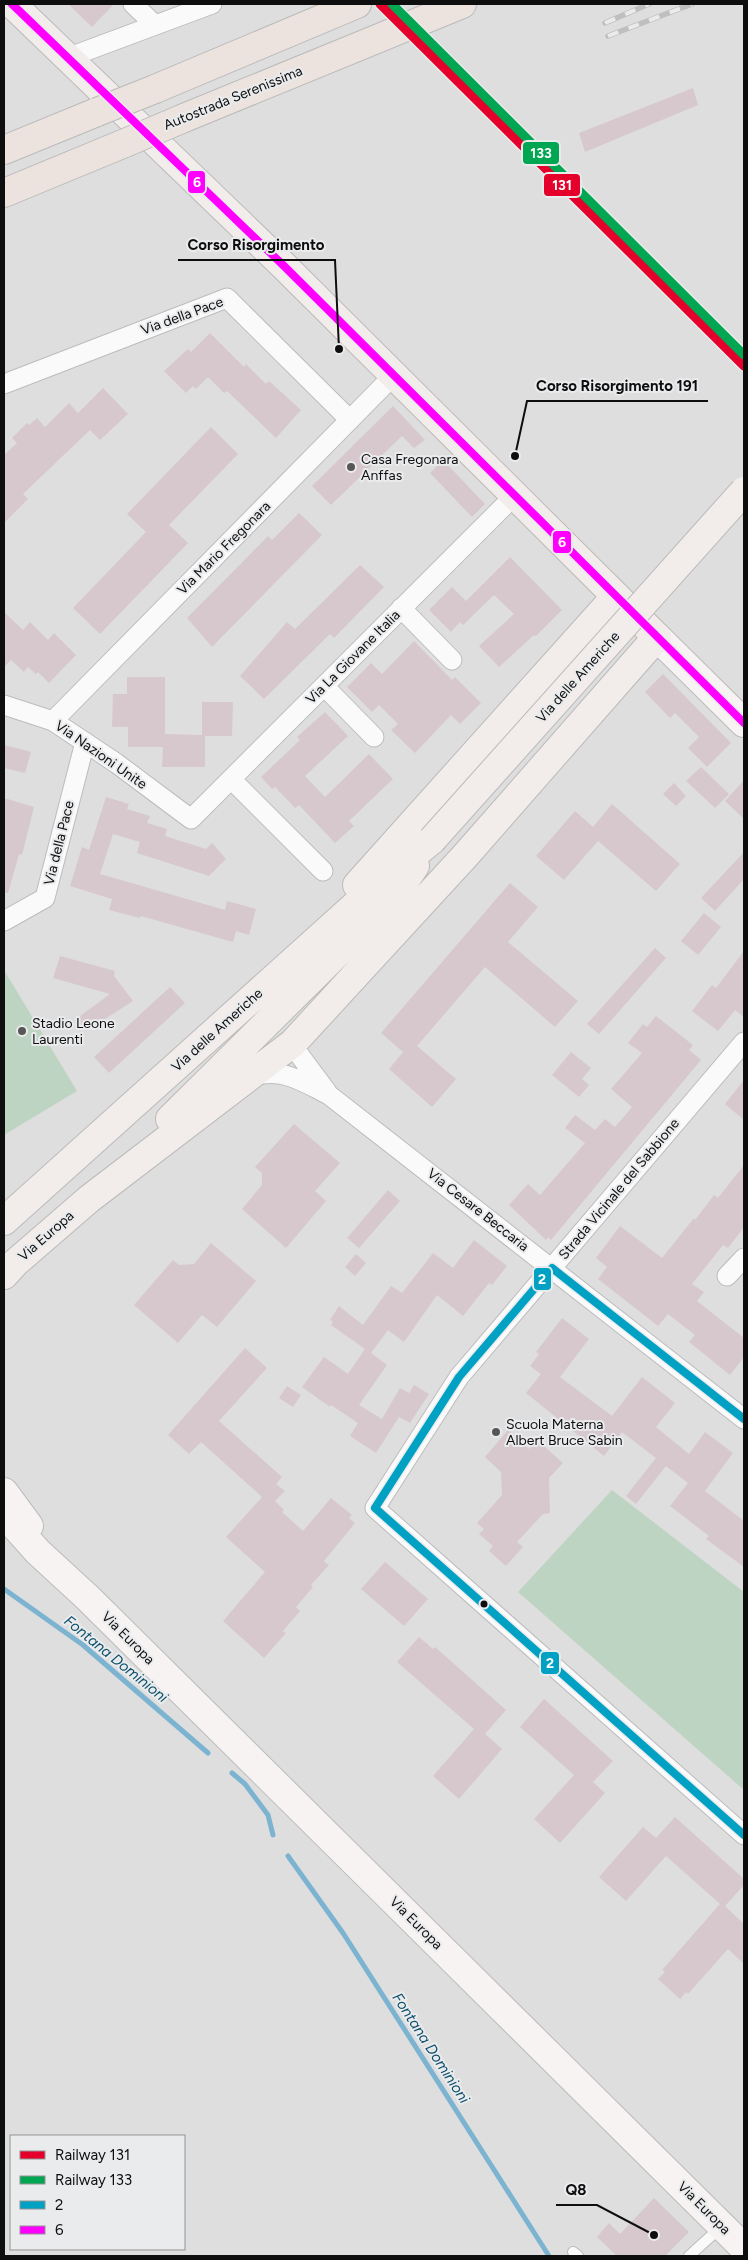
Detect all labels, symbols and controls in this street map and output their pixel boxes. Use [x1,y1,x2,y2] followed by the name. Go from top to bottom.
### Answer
[161,62,305,134] street label: Autostrada Serenissima
[522,141,560,165] line badge: 133
[530,145,552,162] text: 133
[187,170,206,194] line badge: 6
[543,173,581,197] line badge: 131
[193,174,201,191] text: 6
[552,177,572,194] text: 131
[178,230,335,260] callout: Corso Risorgimento
[187,236,325,254] text: Corso Risorgimento
[138,293,226,339] street label: Via della Pace
[527,371,708,401] callout: Corso Risorgimento 191
[536,377,698,395] text: Corso Risorgimento 191
[361,451,458,484] place label: Casa Fregonara Anffas
[345,461,357,473] marker: Casa Fregonara Anffas
[174,498,274,598] street label: Via Mario Fregonara
[552,530,572,554] line badge: 6
[558,534,566,551] text: 6
[302,606,404,708] street label: Via La Giovane Italia
[533,628,624,726] street label: Via delle Americhe
[52,717,150,793] street label: Via Nazioni Unite
[40,799,78,887] street label: Via della Pace
[168,984,266,1075] street label: Via delle Americhe
[32,1015,115,1048] place label: Stadio Leone Laurenti
[16,1025,28,1037] marker: Stadio Leone Laurenti
[555,1115,683,1263] street label: Strada Vicinale del Sabbione
[424,1165,532,1255] street label: Via Cesare Beccaria
[15,1207,77,1265] street label: Via Europa
[533,1267,552,1291] line badge: 2
[538,1271,546,1288] text: 2
[506,1416,623,1449] place label: Scuola Materna Albert Bruce Sabin
[490,1426,502,1438] marker: Scuola Materna Albert Bruce Sabin
[479,1599,489,1609] unlabelled marker
[98,1608,158,1668] street label: Via Europa
[60,1612,172,1707] water label: Fontana Dominioni
[540,1651,560,1675] line badge: 2
[546,1655,554,1672] text: 2
[386,1893,446,1953] street label: Via Europa
[389,1989,474,2107] water label: Fontana Dominioni
[10,2135,185,2250] legend
[55,2146,130,2164] text: Railway 131
[55,2171,132,2189] text: Railway 133
[556,2175,597,2205] callout: Q8
[674,2178,734,2238] street label: Via Europa
[565,2181,587,2199] text: Q8
[55,2196,63,2214] text: 2
[55,2221,64,2239] text: 6

